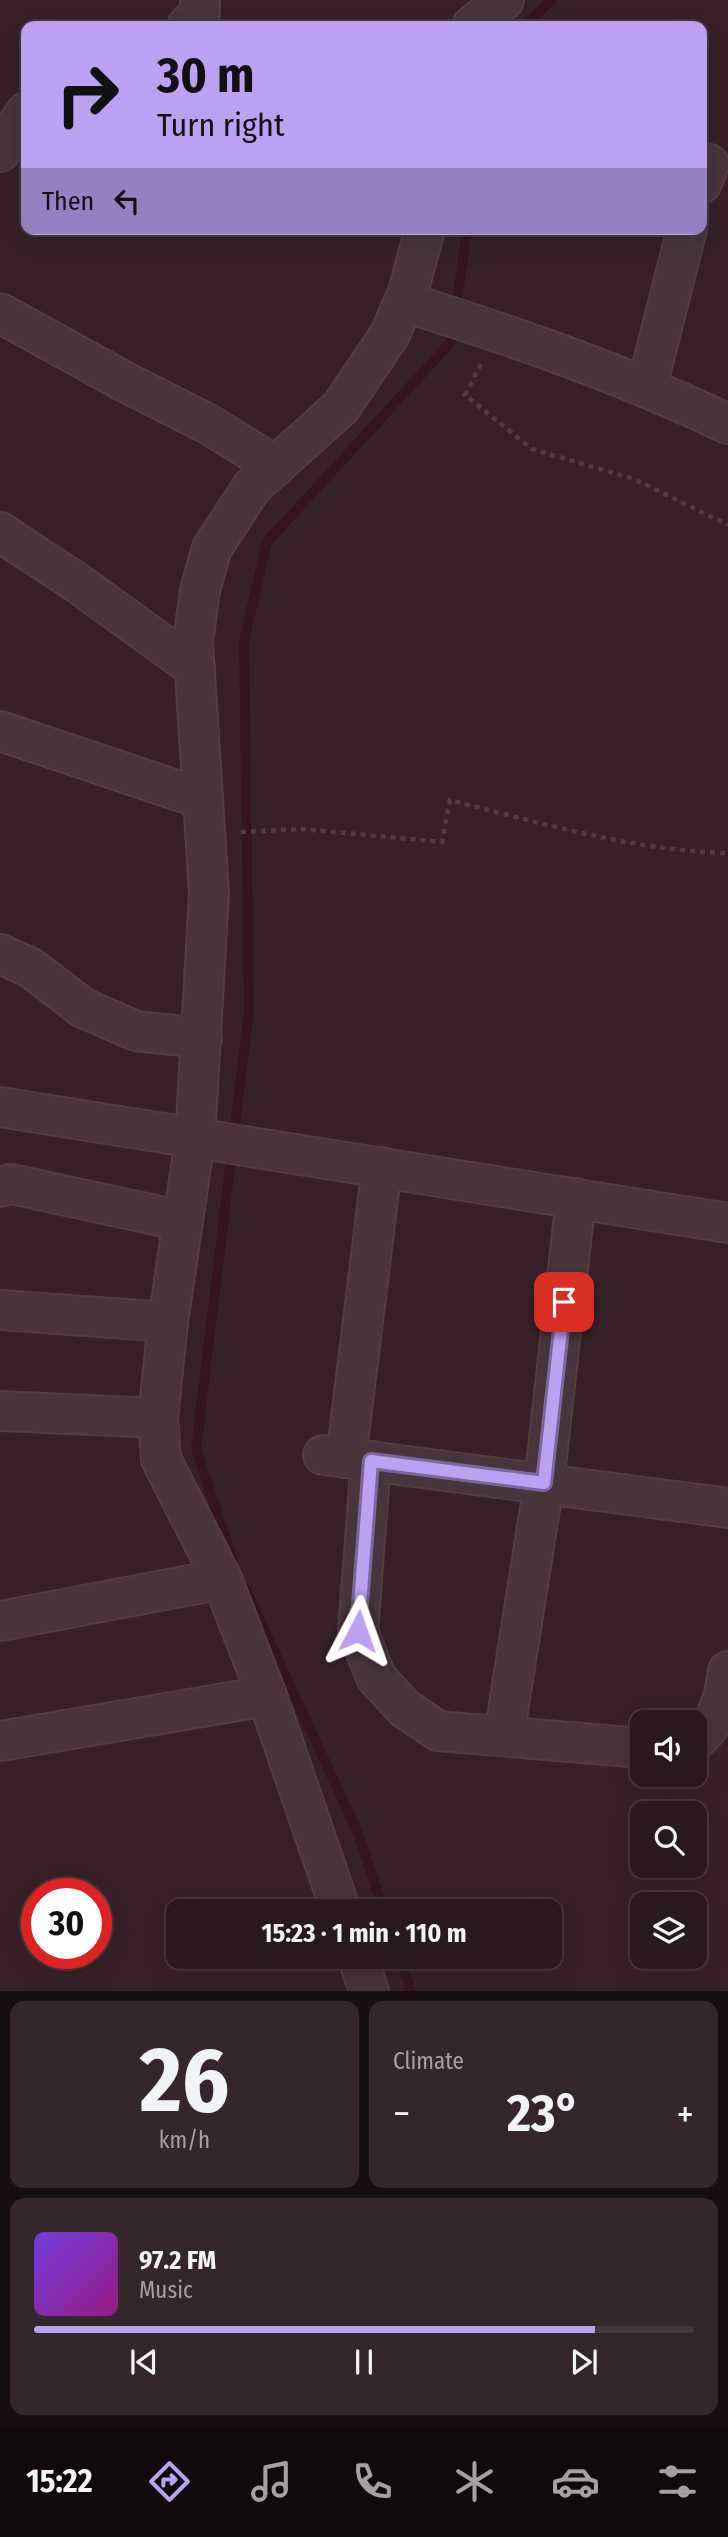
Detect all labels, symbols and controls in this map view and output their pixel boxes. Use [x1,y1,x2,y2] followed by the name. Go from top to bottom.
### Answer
[157,46,255,105] text: 30 m
[42,49,133,140] icon: right
[157,106,284,144] text: Turn right
[108,182,146,220] icon: left
[42,186,94,217] text: Then
[534,1272,594,1332] pin
[545,1283,583,1321] icon: arrive
[321,1594,395,1668] position arrow
[630,1710,707,1969] map controls
[630,1710,707,1787] button: sound
[630,1801,707,1878] button: search
[21,1878,112,1969] speed limit sign: 30
[630,1892,707,1969] button: layers
[261,1918,467,1949] text: 15:23 · 1 min · 110 m
[140,2026,229,2135] text: 26
[393,2047,464,2075] text: Climate
[507,2082,580,2145] text: 23°
[393,2091,410,2137] text: −
[677,2091,694,2137] text: +
[159,2126,210,2154] text: km/h
[139,2245,216,2276] text: 97.2 FM
[139,2276,193,2304] text: Music
[125,2343,163,2381] icon: previous
[345,2343,383,2381] icon: pause
[565,2343,603,2381] icon: next
[145,2457,194,2506] icon: directions
[247,2457,296,2506] icon: music
[348,2457,397,2506] icon: phone
[450,2457,499,2506] icon: climate
[551,2457,600,2506] icon: car
[653,2457,702,2506] icon: filters
[26,2462,92,2500] text: 15:22

